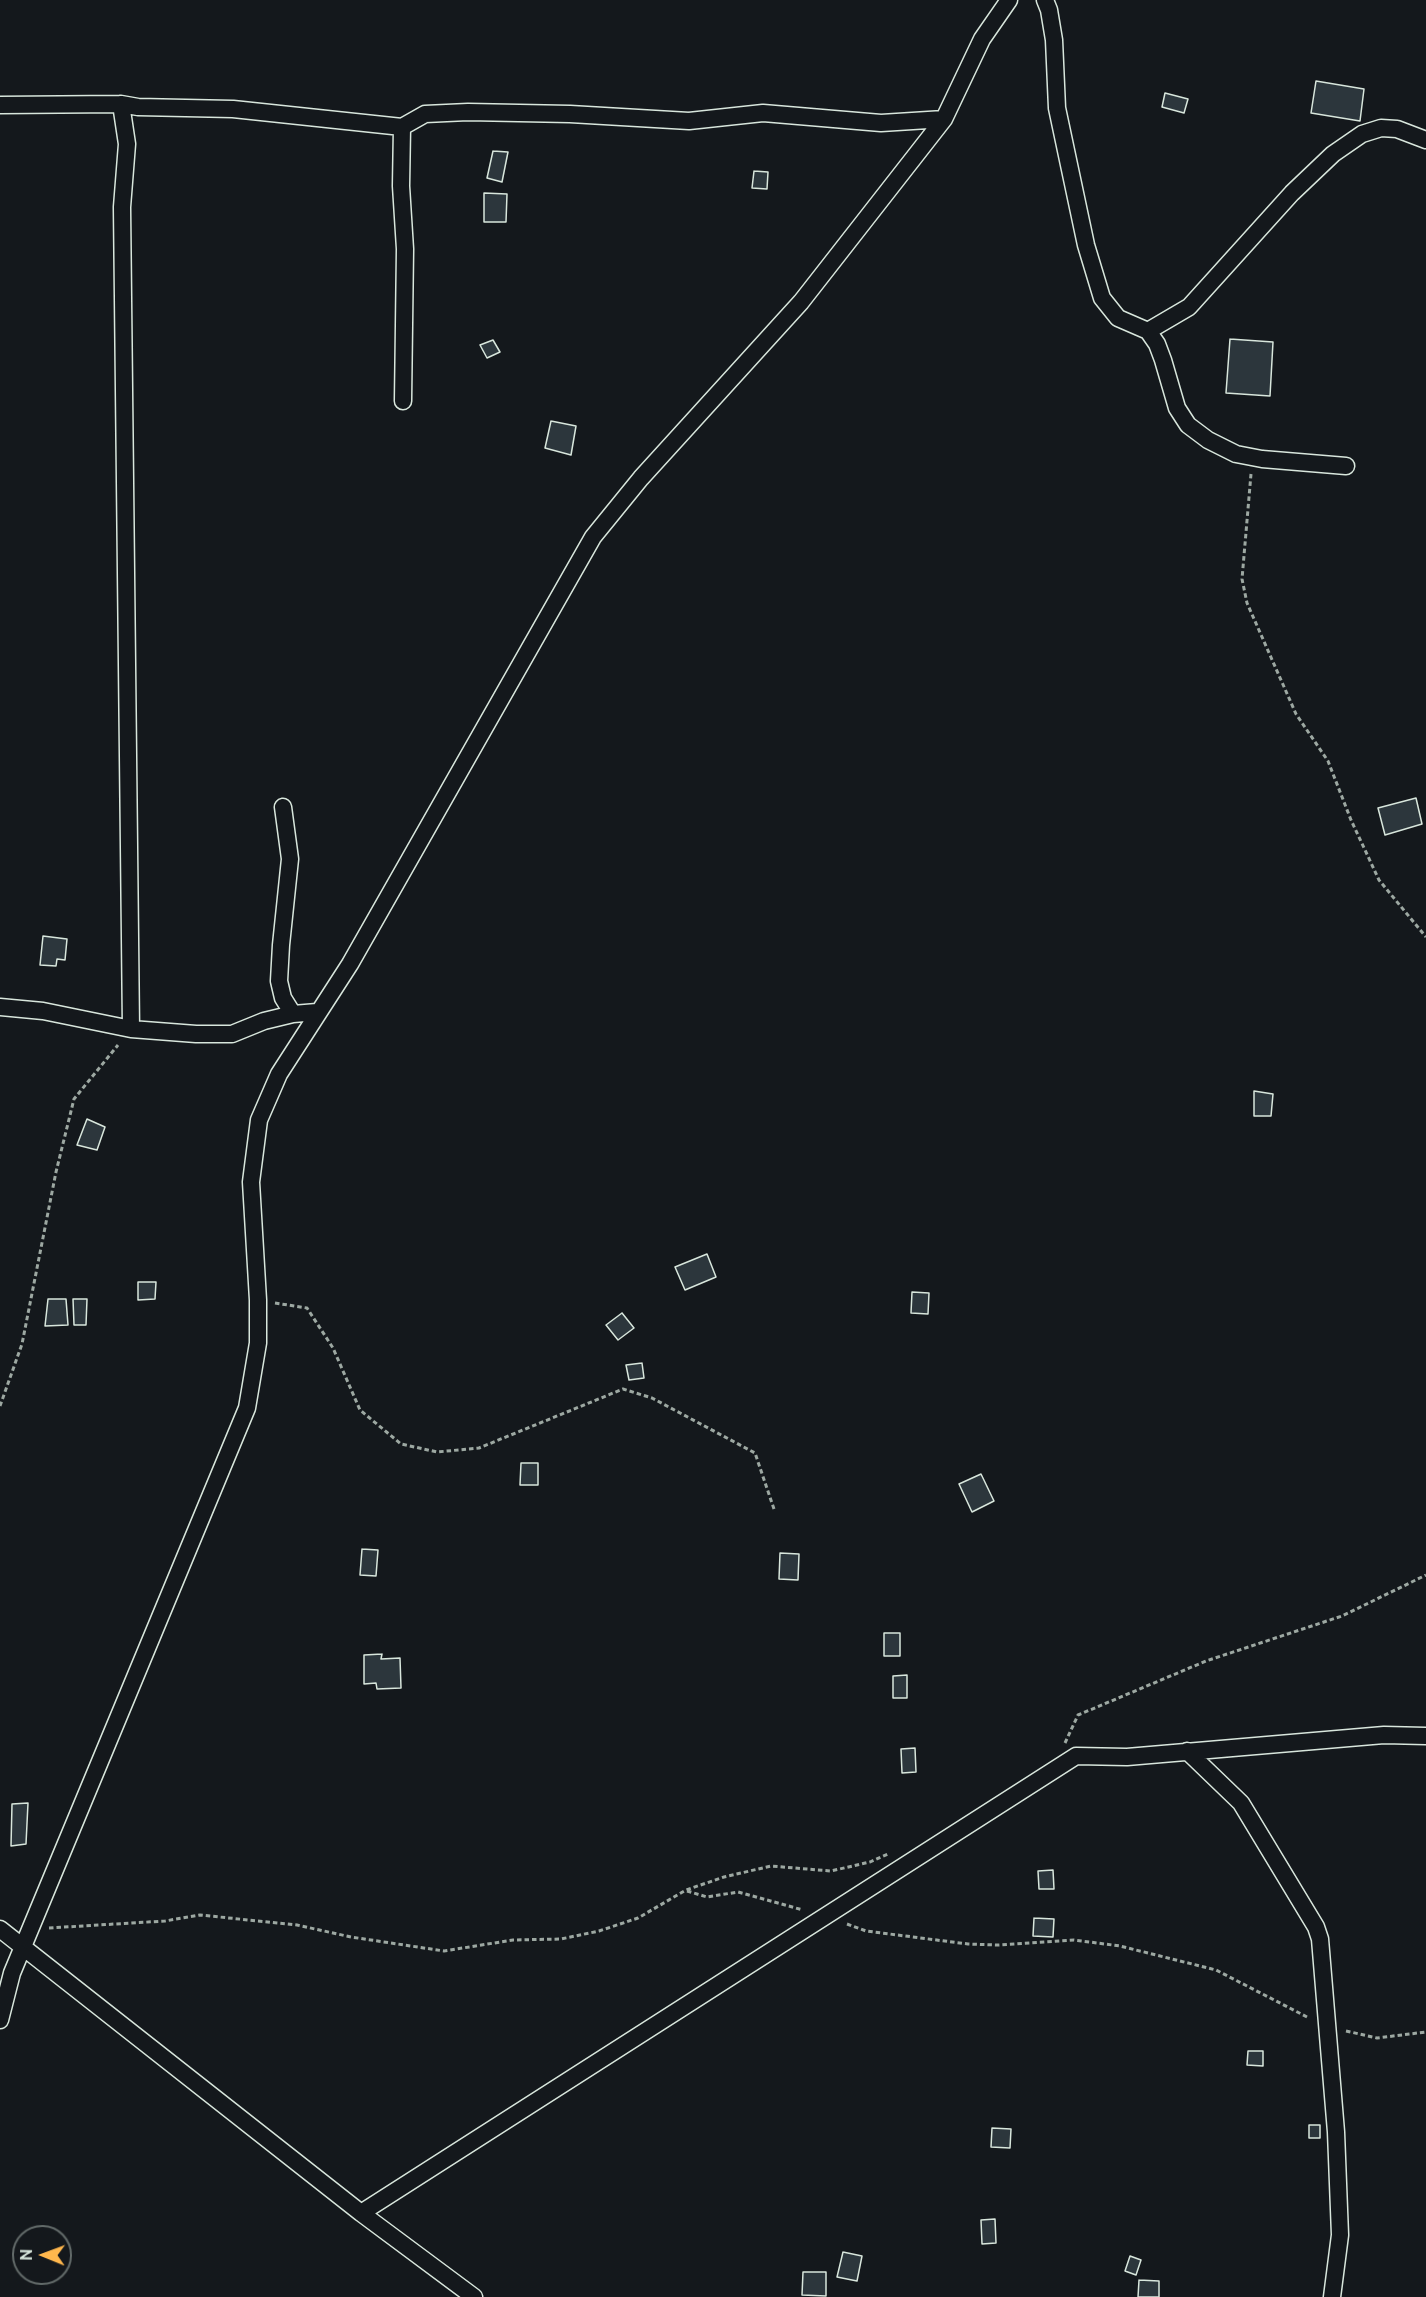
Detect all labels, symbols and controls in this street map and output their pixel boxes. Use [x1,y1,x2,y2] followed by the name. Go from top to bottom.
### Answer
[12,2225,72,2285] north arrow
[17,2249,35,2261] text: N

